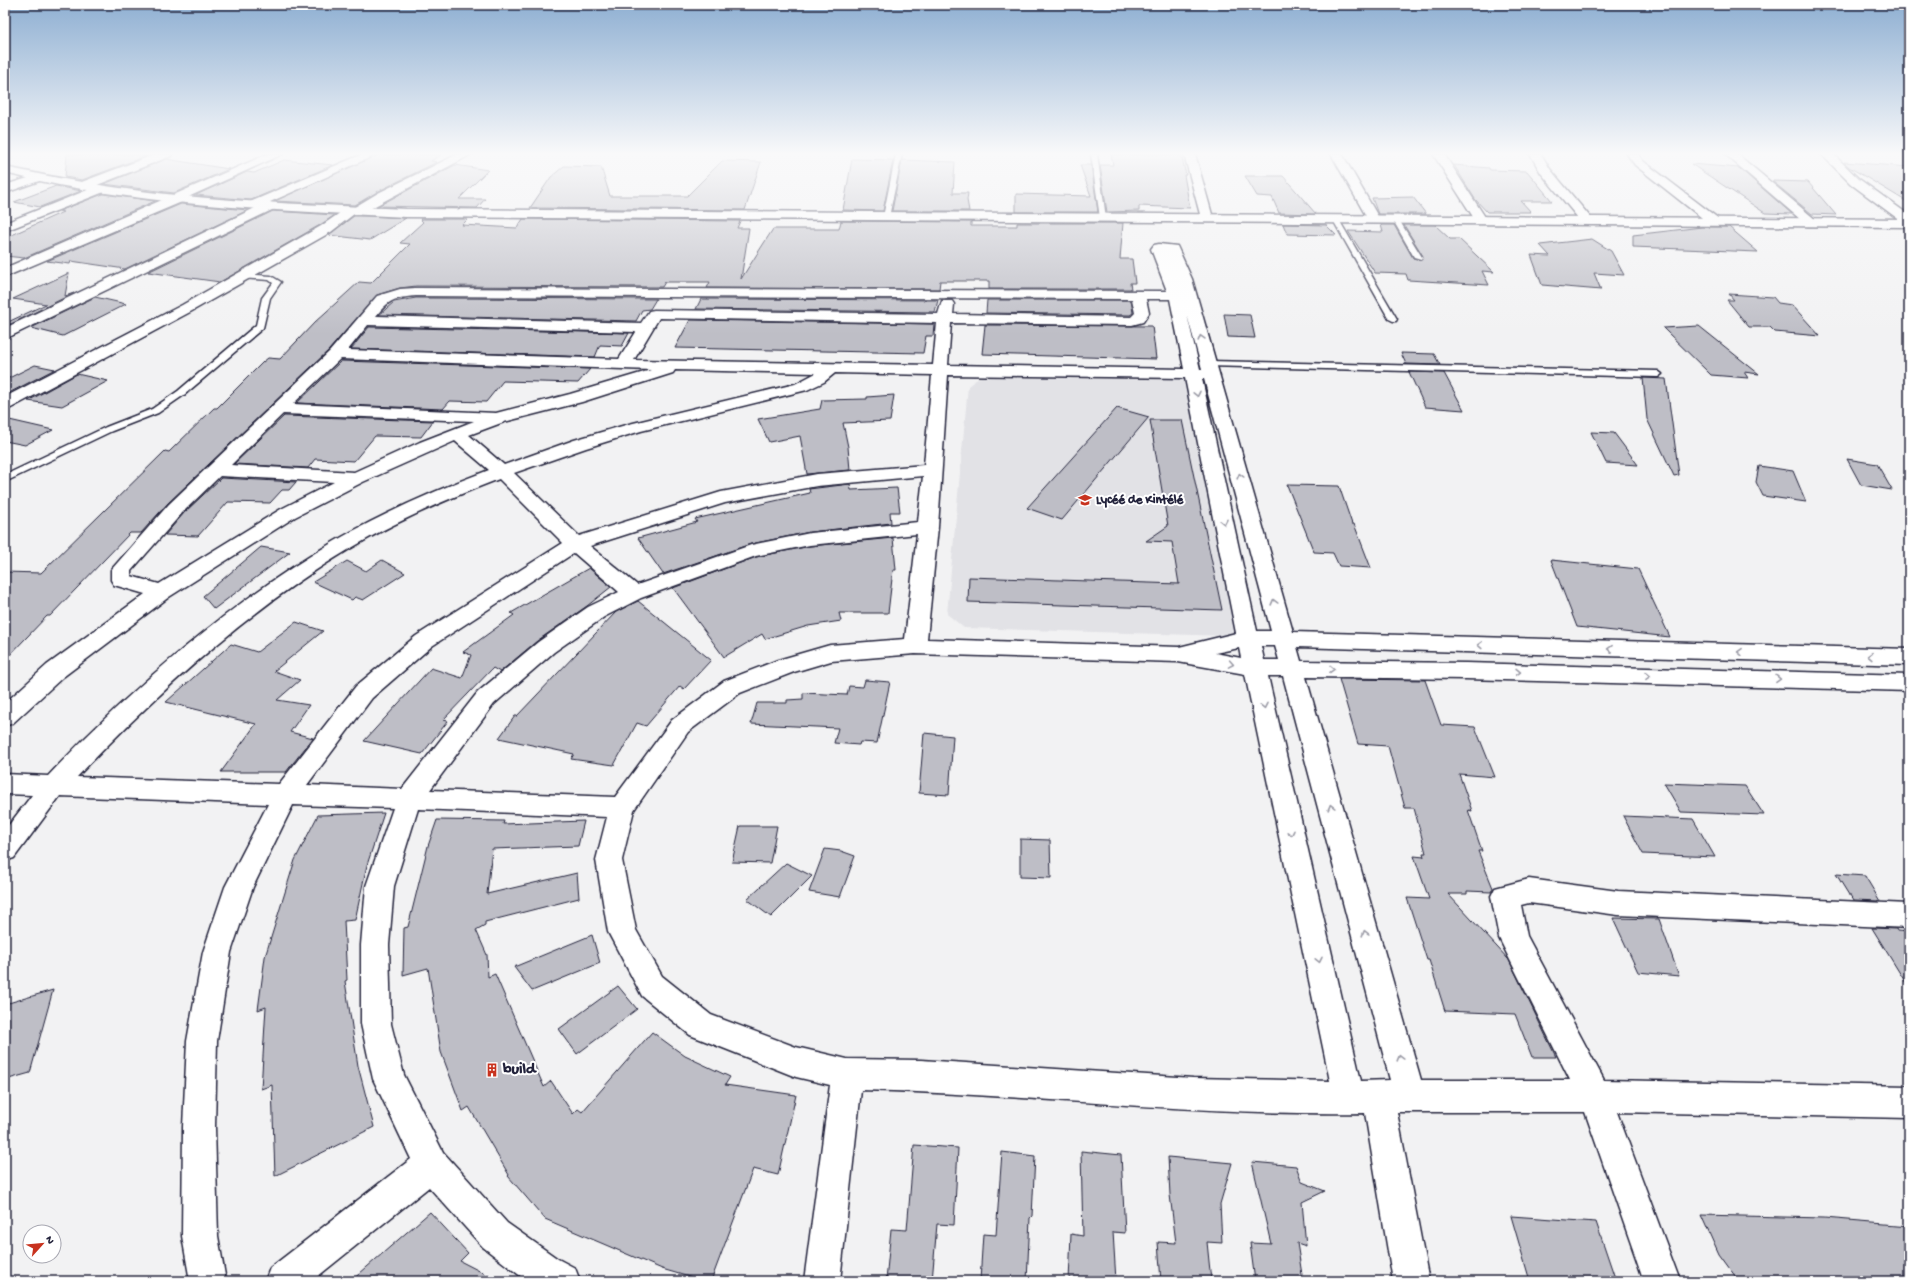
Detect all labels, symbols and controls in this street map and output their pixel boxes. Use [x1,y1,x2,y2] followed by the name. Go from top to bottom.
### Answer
[1197,334,1206,341] one-way arrow
[1193,391,1201,397] one-way arrow
[1236,473,1245,480] one-way arrow
[1077,492,1093,508] school or university icon: Lycéé de Kintélé
[1096,493,1185,508] place label: Lycéé de Kintélé
[1219,518,1227,525] one-way arrow
[1271,598,1279,605] one-way arrow
[1477,641,1483,649] one-way arrow
[1607,645,1613,653] one-way arrow
[1737,648,1743,657] one-way arrow
[1867,652,1873,660] one-way arrow
[1227,659,1234,667] one-way arrow
[1329,665,1335,673] one-way arrow
[1515,668,1521,676] one-way arrow
[1645,672,1651,680] one-way arrow
[1775,675,1781,683] one-way arrow
[1259,703,1267,709] one-way arrow
[1327,804,1336,811] one-way arrow
[1287,830,1295,836] one-way arrow
[1361,929,1370,936] one-way arrow
[1315,957,1323,963] one-way arrow
[1396,1055,1405,1062] one-way arrow
[502,1061,537,1080] place label: build
[484,1062,500,1078] building icon: build
[22,1224,62,1264] north arrow
[42,1234,56,1246] text: N

